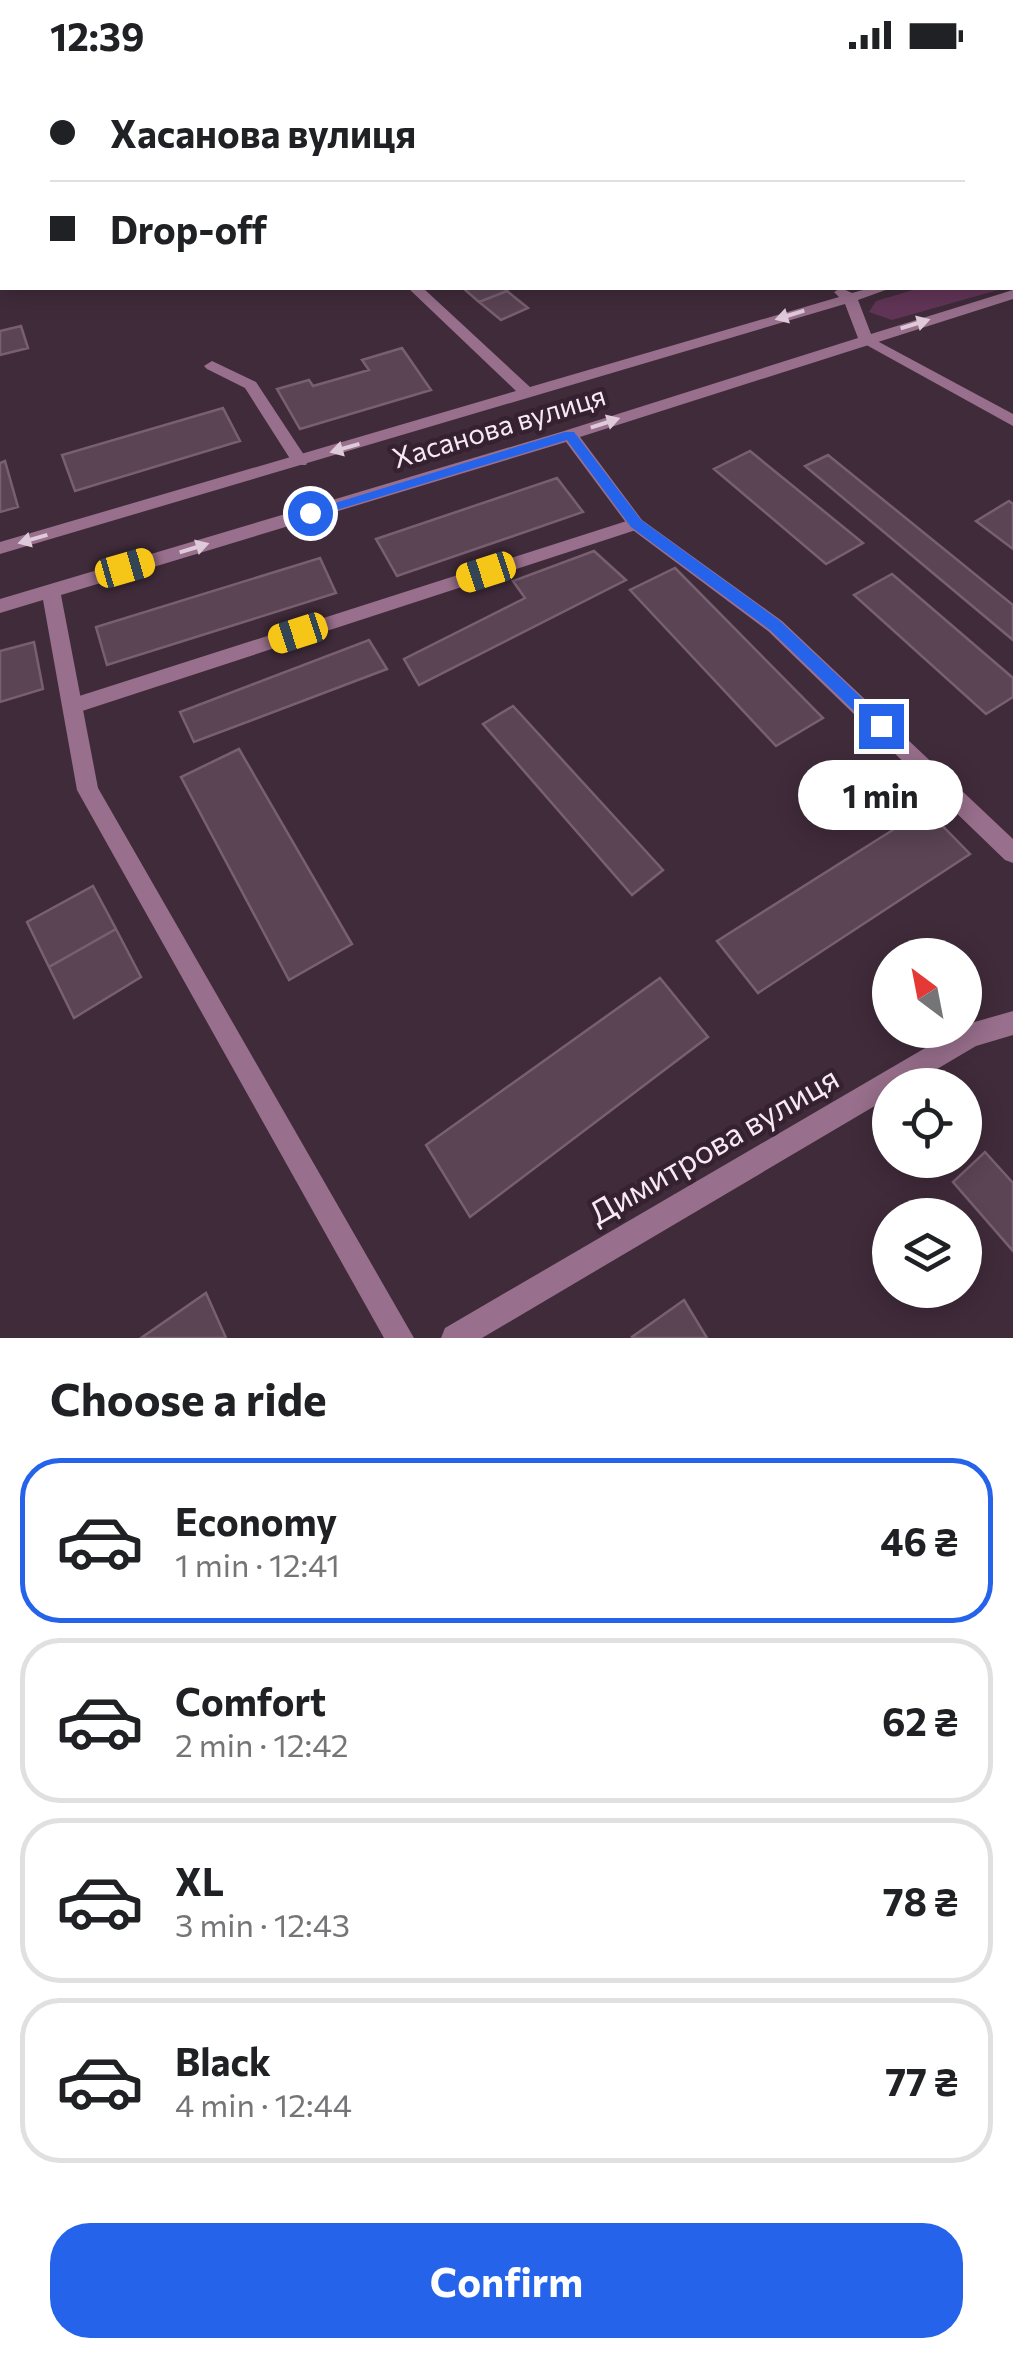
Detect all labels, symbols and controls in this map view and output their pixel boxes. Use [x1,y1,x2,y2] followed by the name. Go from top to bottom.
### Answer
[50,12,144,59] text: 12:39
[110,109,416,156] text: Хасанова вулиця
[110,205,267,252] text: Drop-off
[775,308,805,323] one-way arrow
[900,316,931,331] one-way arrow
[388,377,609,475] street label: Хасанова вулиця
[591,415,621,430] one-way arrow
[329,441,360,456] one-way arrow
[288,491,333,536] route start
[17,531,48,547] one-way arrow
[179,540,210,555] one-way arrow
[92,545,158,591] car
[453,548,519,596] car
[265,609,331,657] car
[859,704,904,749] route end
[798,761,964,831] callout: 1 min
[843,775,918,815] text: 1 min
[872,938,982,1048] north arrow
[872,938,982,1308] map controls
[581,1057,845,1232] street label: Димитрова вулиця
[872,1068,982,1178] button: locate
[872,1198,982,1308] button: layers
[50,1370,327,1425] text: Choose a ride
[55,1496,145,1586] icon: car
[175,1497,337,1544] text: Economy
[880,1517,958,1564] text: 46 ₴
[175,1544,340,1584] text: 1 min · 12:41
[55,1676,145,1766] icon: car
[175,1677,326,1724] text: Comfort
[882,1697,958,1744] text: 62 ₴
[175,1724,349,1764] text: 2 min · 12:42
[55,1856,145,1946] icon: car
[175,1857,224,1904] text: XL
[883,1877,958,1924] text: 78 ₴
[175,1904,350,1944] text: 3 min · 12:43
[55,2036,145,2126] icon: car
[175,2037,271,2084] text: Black
[885,2057,958,2104] text: 77 ₴
[175,2084,352,2124] text: 4 min · 12:44
[50,2223,963,2338] button: Confirm

